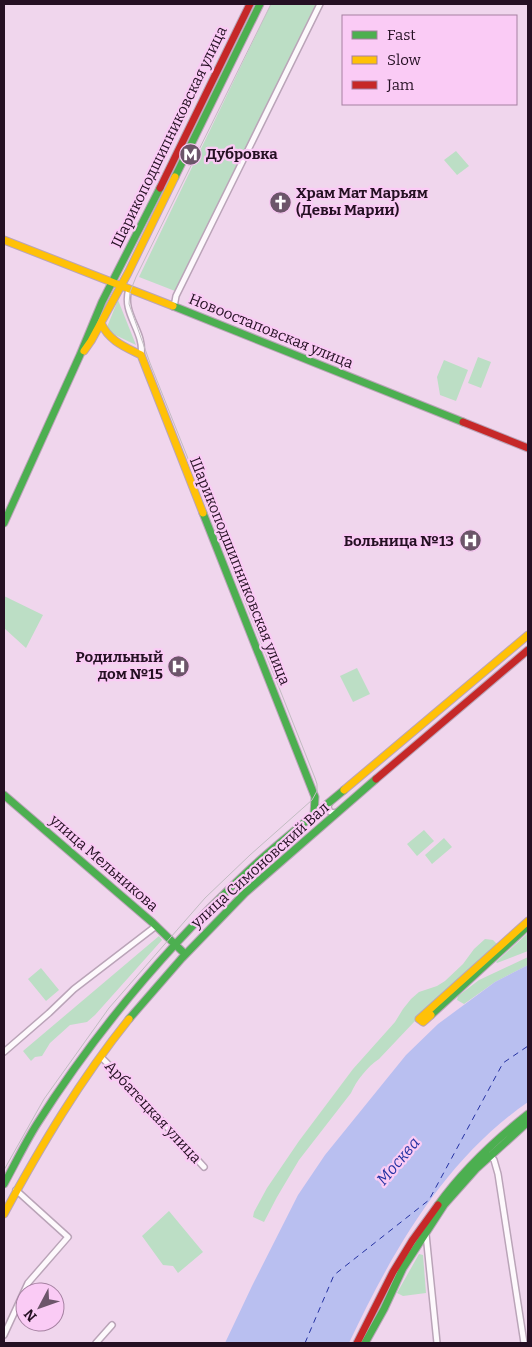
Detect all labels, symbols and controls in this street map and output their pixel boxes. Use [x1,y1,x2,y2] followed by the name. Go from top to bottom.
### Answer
[342,15,517,105] legend
[107,23,231,251] street label: Шарикоподшипниковская улица
[387,26,416,44] text: Fast
[387,51,422,69] text: Slow
[386,76,415,94] text: Jam
[178,142,202,166] metro station icon: Дубровка
[206,145,278,163] place label: Дубровка
[296,184,428,219] place label: Храм Мат Марьям (Девы Марии)
[268,190,292,214] church icon: Храм Мат Марьям (Девы Марии)
[186,290,356,372] street label: Новоостаповская улица
[186,454,294,688] street label: Шарикоподшипниковская улица
[458,529,482,553] hospital icon: Больница №13
[344,532,454,550] place label: Больница №13
[75,648,163,683] place label: Родильный дом №15
[167,654,191,678] hospital icon: Родильный дом №15
[187,798,333,932] street label: улица Симоновский Вал
[45,810,162,915] street label: улица Мельникова
[101,1057,205,1167] street label: Арбатецкая улица
[373,1133,423,1189] water label: Москва
[15,1282,65,1332] north arrow
[20,1305,41,1325] text: N

